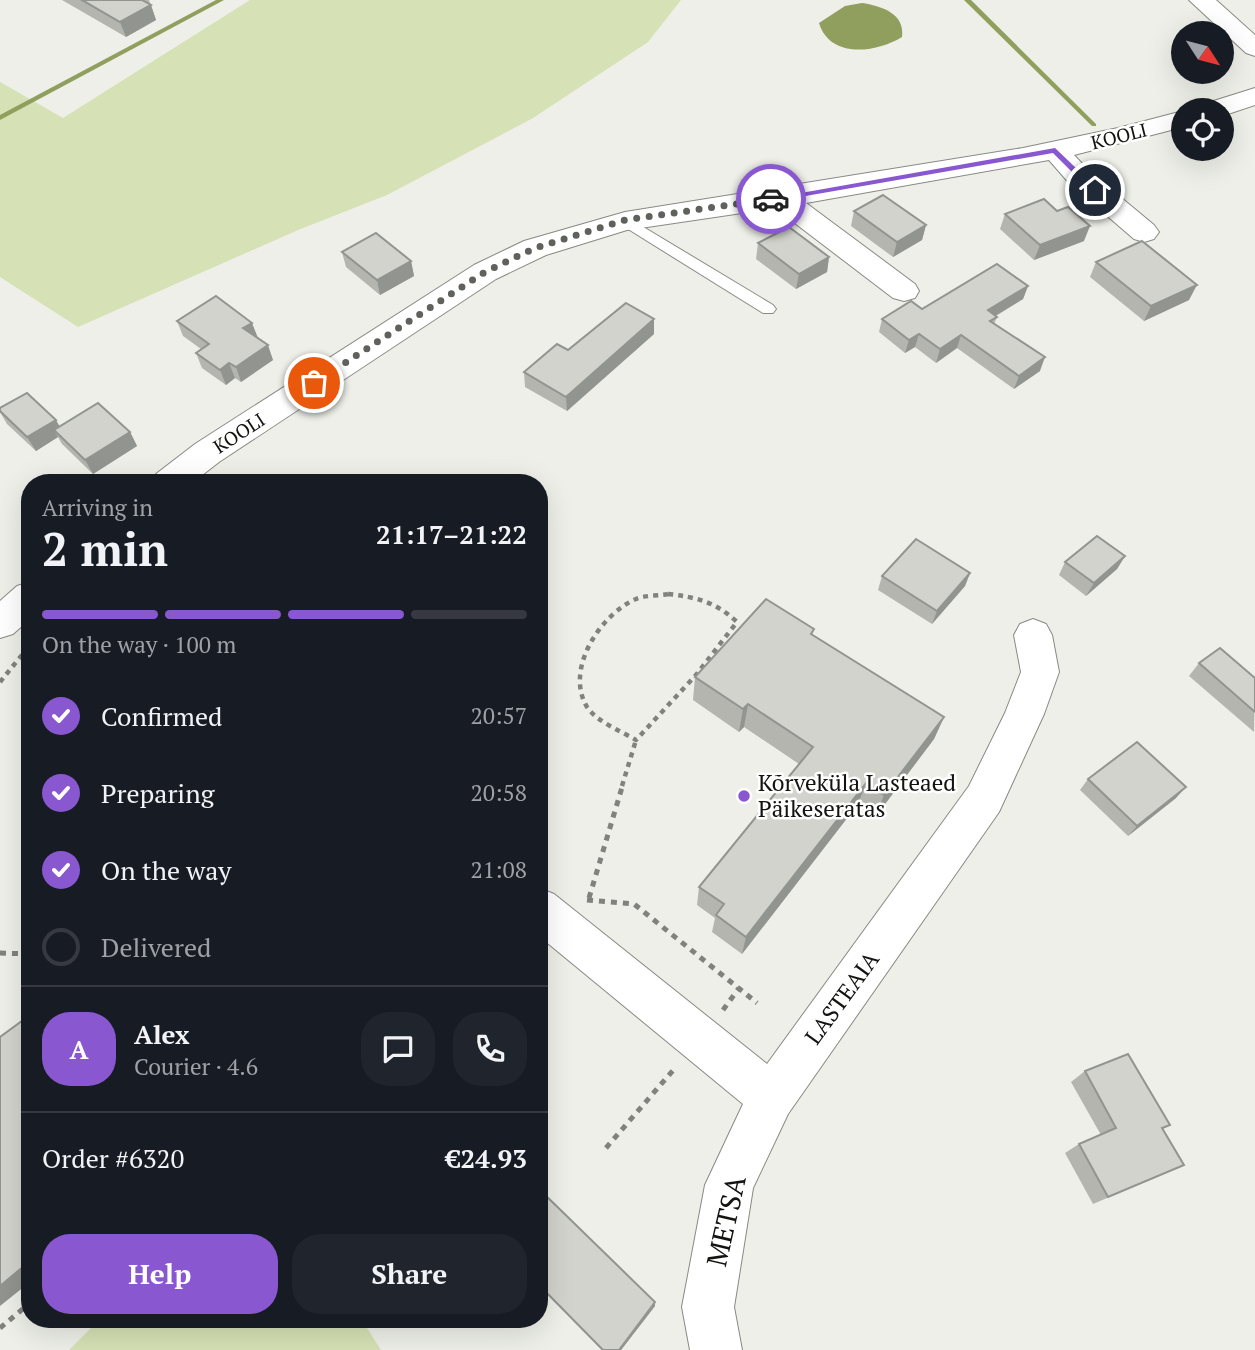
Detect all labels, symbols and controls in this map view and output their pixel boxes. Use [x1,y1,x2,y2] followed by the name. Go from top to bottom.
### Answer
[1171,21,1234,84] north arrow
[1171,21,1234,161] map controls
[1171,98,1234,161] button: locate
[1088,117,1150,155] street label: KOOLI
[1065,160,1125,220] pin
[736,164,806,234] courier
[1076,171,1114,209] icon: home
[752,180,790,218] icon: car
[284,353,344,413] pin
[295,364,333,402] icon: bag
[208,407,269,459] street label: KOOLI
[42,492,153,523] text: Arriving in
[376,517,527,551] text: 21:17–21:22
[42,518,168,579] text: 2 min
[42,629,236,660] text: On the way · 100 m
[42,697,80,735] icon: check
[101,699,222,733] text: Confirmed
[470,700,527,731] text: 20:57
[758,767,956,824] place label: Kõrveküla Lasteaed Päikeseratas
[42,774,80,812] icon: check
[101,776,214,810] text: Preparing
[470,777,527,808] text: 20:58
[736,788,752,804] marker: Kõrveküla Lasteaed Päikeseratas
[42,851,80,889] icon: check
[101,853,232,887] text: On the way
[470,854,527,885] text: 21:08
[101,930,211,964] text: Delivered
[797,945,886,1050] street label: LASTEAIA
[361,1012,435,1086] button: chat
[453,1012,527,1086] button: phone
[134,1017,190,1051] text: Alex
[70,1032,88,1066] text: A
[134,1051,258,1082] text: Courier · 4.6
[42,1141,184,1175] text: Order #6320
[446,1141,527,1175] text: €24.93
[697,1171,754,1270] street label: METSA
[42,1234,278,1314] button: Help
[292,1234,527,1314] button: Share

